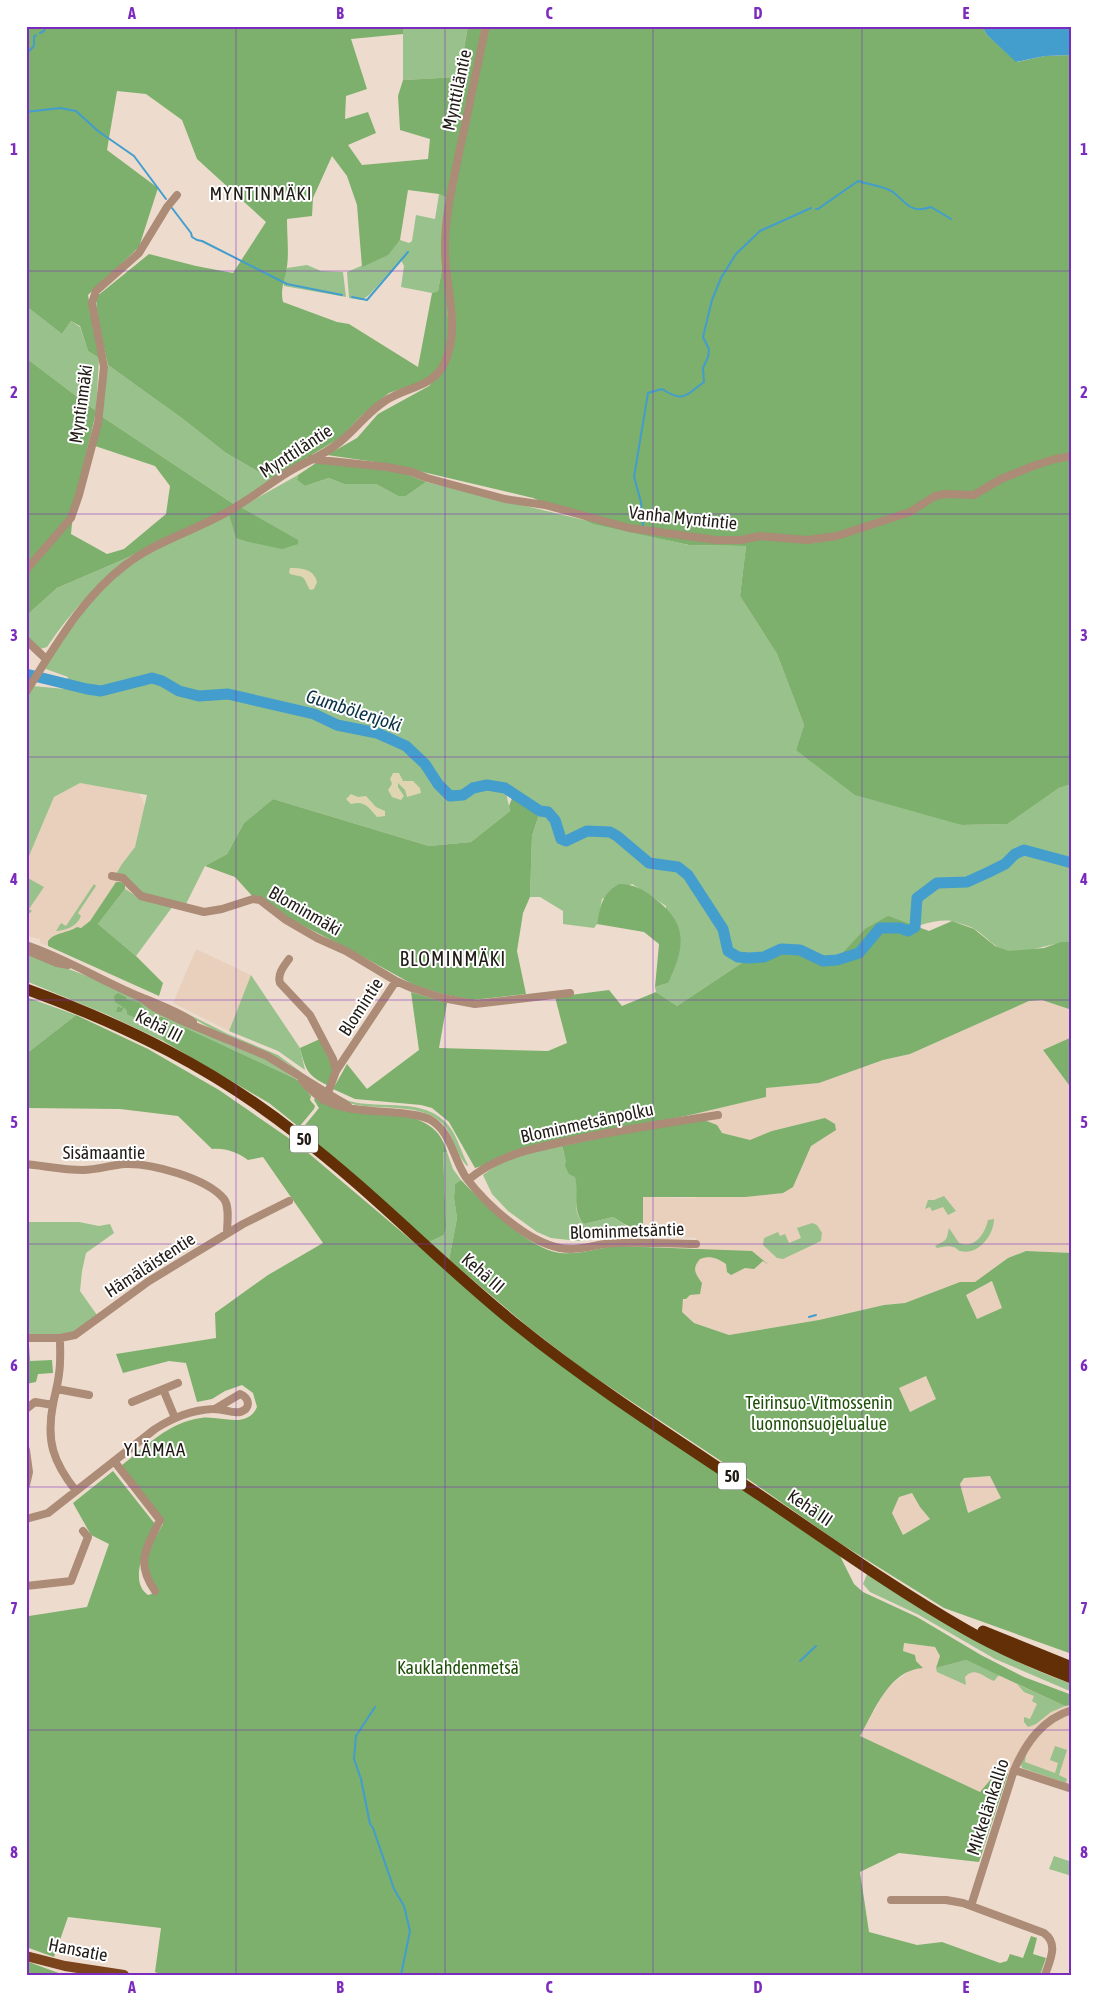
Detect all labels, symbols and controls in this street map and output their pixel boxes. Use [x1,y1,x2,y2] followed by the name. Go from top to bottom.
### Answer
[127,4,136,22] text: A
[336,4,344,22] text: B
[545,4,553,22] text: C
[754,4,763,22] text: D
[963,4,970,22] text: E
[438,48,475,132] street label: Mynttiläntie
[10,140,18,158] text: 1
[1080,140,1088,158] text: 1
[210,182,313,204] district label: MYNTINMÄKI
[65,363,96,445] street label: Myntinmäki
[10,383,18,401] text: 2
[1080,383,1088,401] text: 2
[256,419,336,482] street label: Mynttiläntie
[628,501,738,534] street label: Vanha Myntintie
[10,626,18,644] text: 3
[1080,626,1088,644] text: 3
[304,684,404,736] water label: Gumbölenjoki
[9,870,18,888] text: 4
[1079,870,1088,888] text: 4
[265,881,345,940] street label: Blominmäki
[400,947,506,970] district label: BLOMINMÄKI
[334,974,387,1040] street label: Blomintie
[132,1005,186,1046] street label: Kehä III
[518,1098,655,1147] street label: Blominmetsänpolku
[10,1113,18,1131] text: 5
[1080,1113,1088,1131] text: 5
[290,1126,318,1152] road number: 50
[63,1142,145,1163] street label: Sisämaantie
[569,1218,685,1243] street label: Blominmetsäntie
[101,1228,199,1301] street label: Hämäläistentie
[458,1248,509,1297] street label: Kehä III
[10,1356,18,1374] text: 6
[1080,1356,1088,1374] text: 6
[745,1392,893,1434] park label: Teirinsuo-Vitmossenin luonnonsuojelualue
[124,1438,186,1460] district label: YLÄMAA
[718,1462,746,1490] road number: 50
[784,1485,837,1530] street label: Kehä III
[10,1599,18,1617] text: 7
[1080,1599,1088,1617] text: 7
[397,1657,519,1678] park label: Kauklahdenmetsä
[962,1756,1013,1858] street label: Mikkelänkallio
[10,1843,18,1861] text: 8
[1080,1843,1088,1861] text: 8
[47,1933,109,1966] street label: Hansatie
[127,1978,136,1996] text: A
[336,1978,344,1996] text: B
[545,1978,553,1996] text: C
[754,1978,763,1996] text: D
[963,1978,970,1996] text: E

